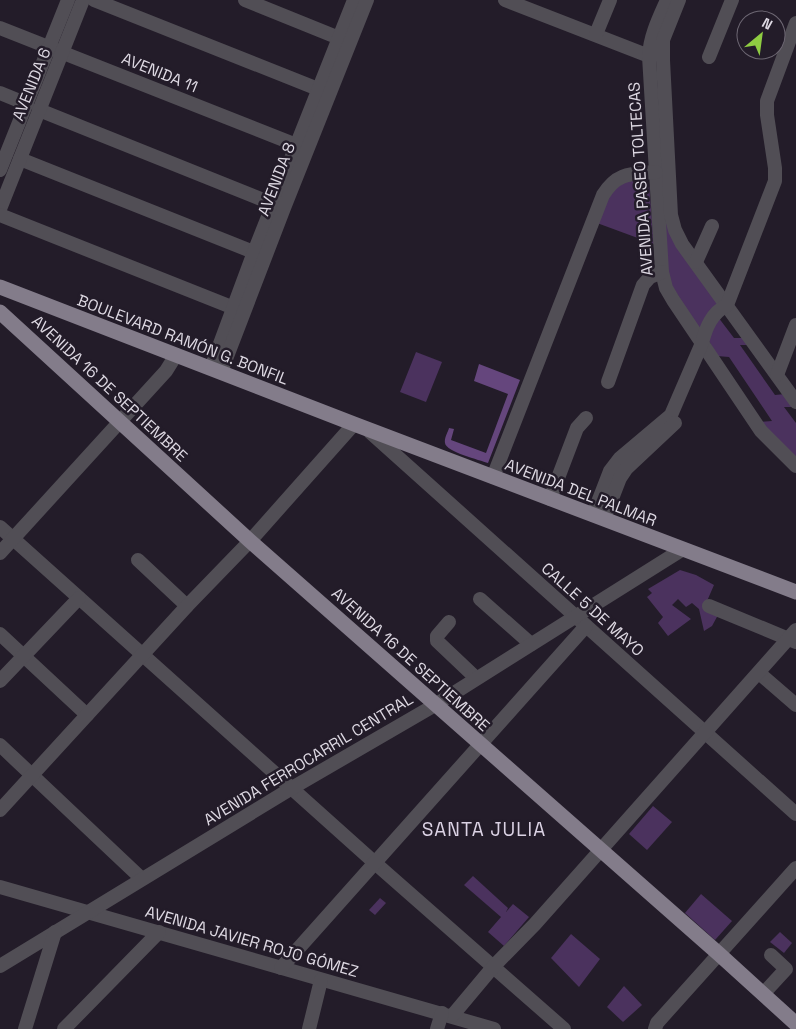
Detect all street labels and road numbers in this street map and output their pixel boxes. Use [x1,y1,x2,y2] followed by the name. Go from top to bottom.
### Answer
[7,45,56,124] street label: AVENIDA 6
[119,48,201,97] street label: AVENIDA 11
[623,81,658,277] street label: AVENIDA PASEO TOLTECAS
[253,139,300,219] street label: AVENIDA 8
[74,289,292,390] street label: BOULEVARD RAMÓN G. BONFIL
[27,311,192,466] street label: AVENIDA 16 DE SEPTIEMBRE
[502,454,660,531] street label: AVENIDA DEL PALMAR
[537,558,648,661] street label: CALLE 5 DE MAYO
[327,583,494,736] street label: AVENIDA 16 DE SEPTIEMBRE
[200,688,417,830] street label: AVENIDA FERROCARRIL CENTRAL
[143,901,361,982] street label: AVENIDA JAVIER ROJO GÓMEZ

